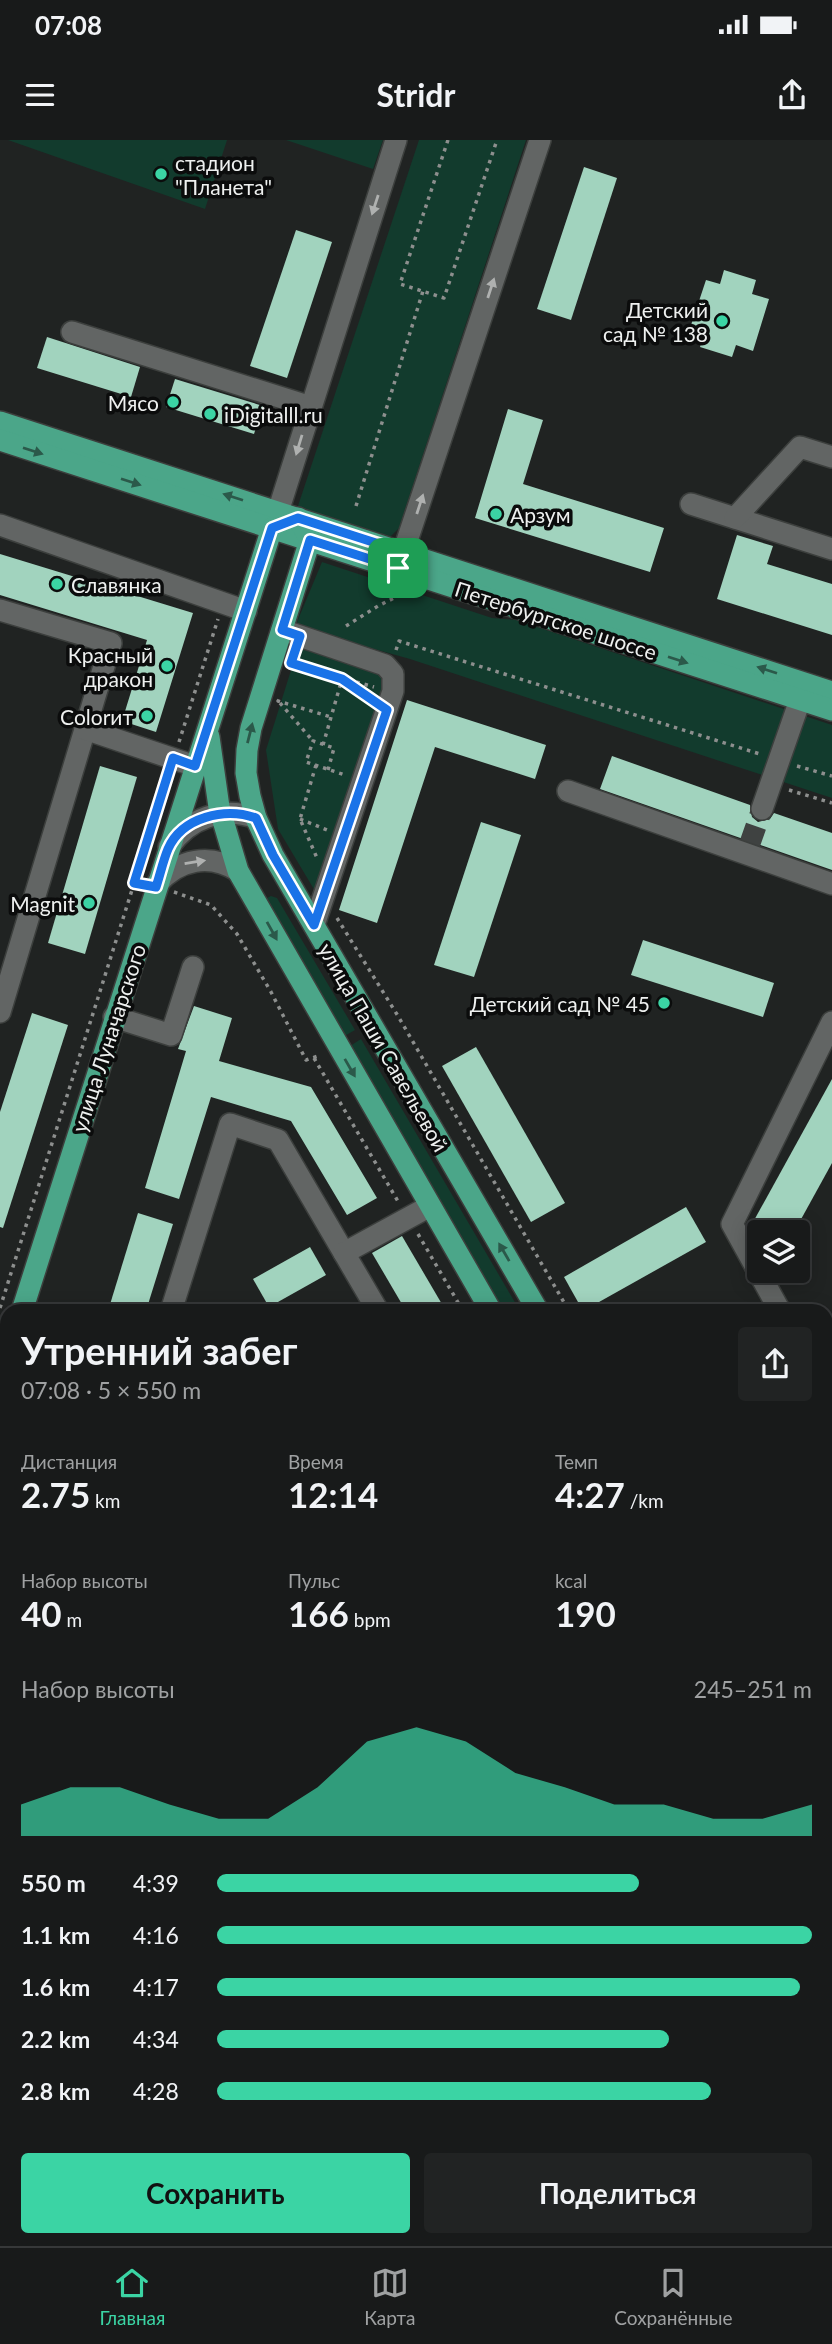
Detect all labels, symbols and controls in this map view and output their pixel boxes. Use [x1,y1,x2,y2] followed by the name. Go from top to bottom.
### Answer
[35,9,102,41] text: 07:08
[377,75,455,114] text: Stridr
[21,76,59,114] icon: menu
[773,76,811,114] icon: share
[175,150,272,199] place label: стадион "Планета"
[153,166,169,182] marker: стадион "Планета"
[370,195,380,216] one-way arrow
[486,277,497,298] one-way arrow
[603,297,708,346] place label: Детский сад № 138
[714,313,730,329] marker: Детский сад № 138
[108,390,159,415] place label: Мясо
[165,394,181,410] marker: Мясо
[224,402,323,427] place label: iDigitalll.ru
[202,406,218,422] marker: iDigitalll.ru
[294,435,304,456] one-way arrow
[23,446,44,457] one-way arrow
[121,478,142,488] one-way arrow
[222,492,243,502] one-way arrow
[415,493,426,514] one-way arrow
[510,502,570,527] place label: Арзум
[488,506,504,522] marker: Арзум
[368,538,428,598] pin
[379,549,417,587] icon: arrive
[71,572,162,597] place label: Славянка
[49,576,65,592] marker: Славянка
[452,576,660,664] street label: Петербургское шоссе
[68,642,153,691] place label: Красный дракон
[668,655,689,666] one-way arrow
[159,658,175,674] marker: Красный дракон
[756,665,777,675] one-way arrow
[60,704,133,729] place label: Colorит
[139,708,155,724] marker: Colorит
[245,722,256,744] one-way arrow
[184,856,206,867] one-way arrow
[10,891,75,916] place label: Magnit
[81,895,97,911] marker: Magnit
[266,921,278,940] one-way arrow
[314,938,454,1156] street label: улица Паши Савельевой
[66,941,150,1135] street label: улица Луначарского
[470,991,650,1016] place label: Детский сад № 45
[656,995,672,1011] marker: Детский сад № 45
[344,1059,356,1078] one-way arrow
[747,1220,810,1283] map controls
[747,1220,810,1283] button: layers
[498,1242,510,1261] one-way arrow
[21,1327,298,1373] text: Утренний забег
[738,1327,812,1401] button: share
[21,1376,201,1404] text: 07:08 · 5 × 550 m
[21,1450,117,1473] text: Дистанция
[288,1450,344,1473] text: Время
[555,1450,598,1473] text: Темп
[21,1473,90,1515] text: 2.75
[288,1473,378,1515] text: 12:14
[555,1473,625,1515] text: 4:27
[90,1489,120,1512] text: km
[625,1489,664,1512] text: /km
[21,1569,148,1592] text: Набор высоты
[288,1569,340,1592] text: Пульс
[555,1569,587,1592] text: kcal
[21,1592,62,1634] text: 40
[288,1592,349,1634] text: 166
[555,1592,616,1634] text: 190
[62,1608,82,1631] text: m
[349,1608,391,1631] text: bpm
[21,1675,175,1703] text: Набор высоты
[694,1675,812,1703] text: 245–251 m
[21,1869,86,1897] text: 550 m
[133,1869,179,1897] text: 4:39
[21,1921,90,1949] text: 1.1 km
[133,1921,179,1949] text: 4:16
[21,1973,90,2001] text: 1.6 km
[133,1973,179,2001] text: 4:17
[21,2025,90,2053] text: 2.2 km
[133,2025,179,2053] text: 4:34
[21,2077,90,2105] text: 2.8 km
[133,2077,179,2105] text: 4:28
[21,2153,410,2233] button: Сохранить
[424,2153,812,2233] button: Поделиться
[99,2264,165,2329] tab: Главная
[364,2264,416,2329] tab: Карта
[614,2264,733,2329] tab: Сохранённые

